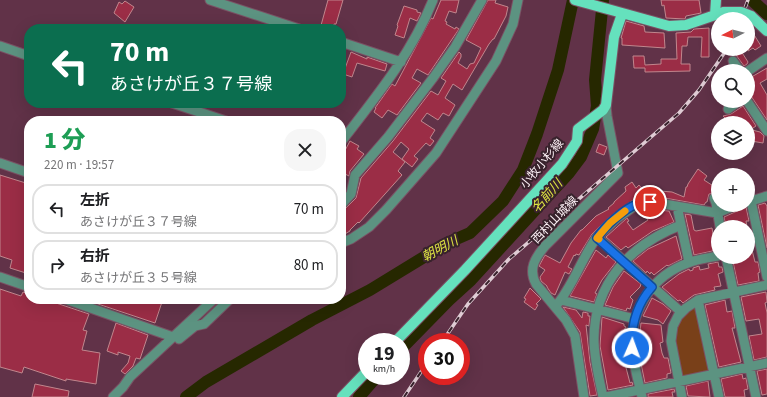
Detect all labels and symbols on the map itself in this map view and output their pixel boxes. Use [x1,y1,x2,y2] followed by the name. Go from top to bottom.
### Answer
[711,12,755,56] north arrow
[516,136,568,192] street label: 小牧小杉線
[527,174,568,217] water label: 名前川
[633,185,667,219] pin
[528,193,582,247] street label: 西村山城線
[419,231,463,266] water label: 朝明川
[611,327,653,369] position arrow
[418,333,470,385] speed limit sign: 30

